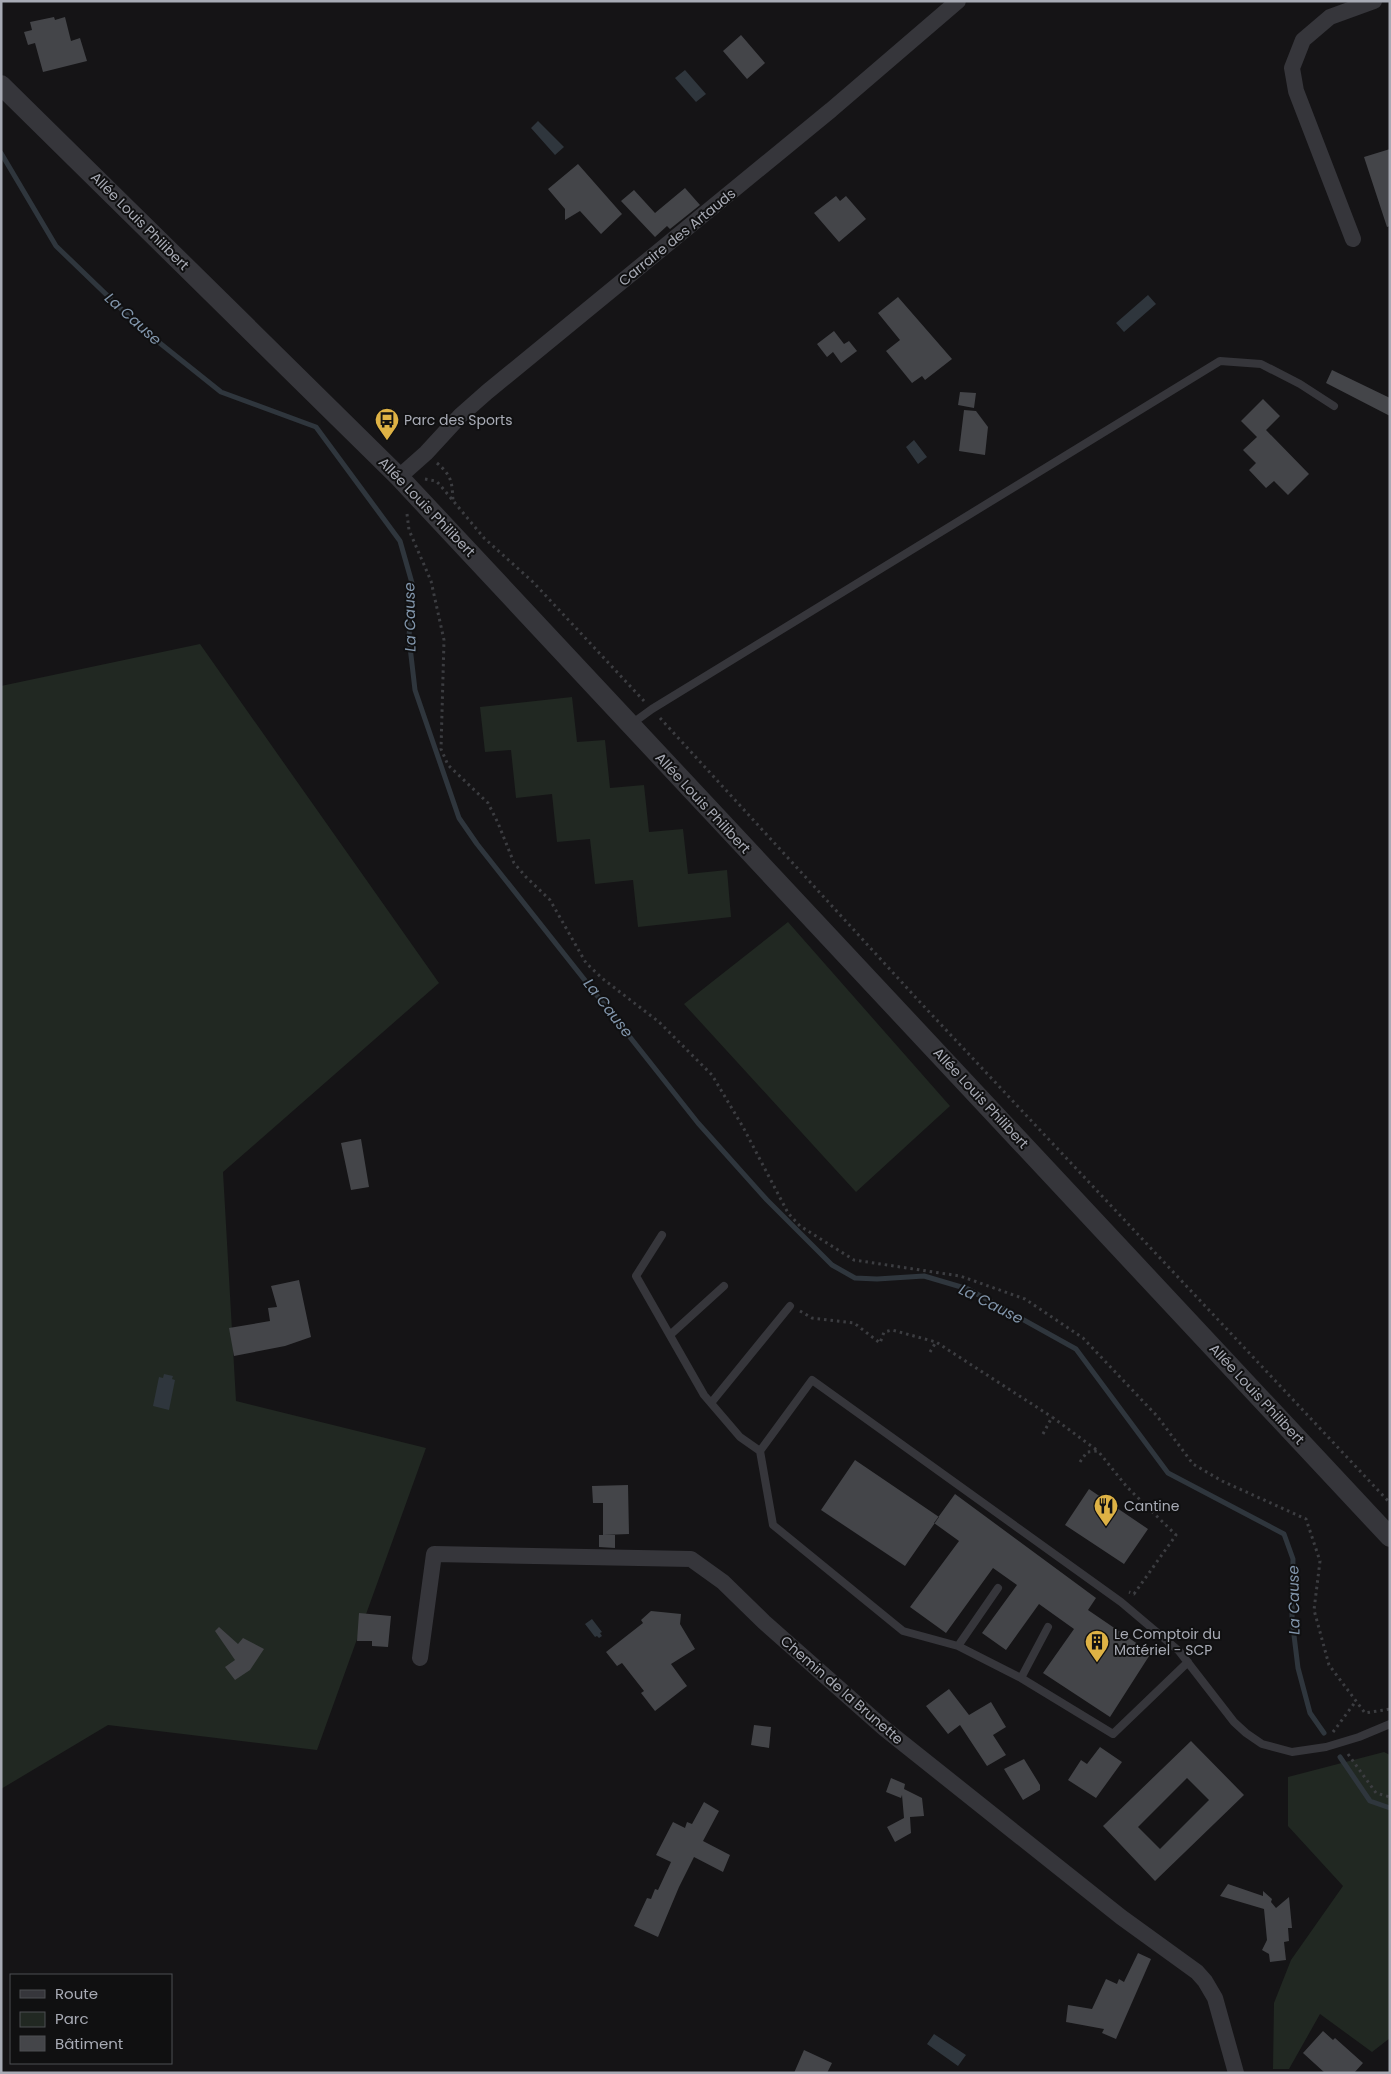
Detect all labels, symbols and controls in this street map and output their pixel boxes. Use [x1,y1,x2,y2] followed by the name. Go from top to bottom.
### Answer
[86,167,194,275] street label: Allée Louis Philibert
[614,183,740,291] street label: Carraire des Artauds
[100,288,166,350] water label: La Cause
[374,407,400,441] bus stop icon: Parc des Sports
[404,410,513,430] place label: Parc des Sports
[374,453,480,561] street label: Allée Louis Philibert
[398,582,421,652] water label: La Cause
[651,748,755,858] street label: Allée Louis Philibert
[579,974,638,1042] water label: La Cause
[929,1043,1033,1153] street label: Allée Louis Philibert
[955,1278,1027,1329] water label: La Cause
[1205,1339,1309,1449] street label: Allée Louis Philibert
[1093,1493,1119,1527] restaurant icon: Cantine
[1124,1496,1180,1516] place label: Cantine
[1282,1565,1305,1635] water label: La Cause
[1114,1624,1221,1660] place label: Le Comptoir du Matériel - SCP
[1084,1629,1110,1663] building icon: Le Comptoir du Matériel - SCP
[776,1631,908,1749] street label: Chemin de la Brunette
[10,1974,172,2064] legend
[55,1983,98,2004] text: Route
[55,2008,89,2029] text: Parc
[55,2033,123,2054] text: Bâtiment

